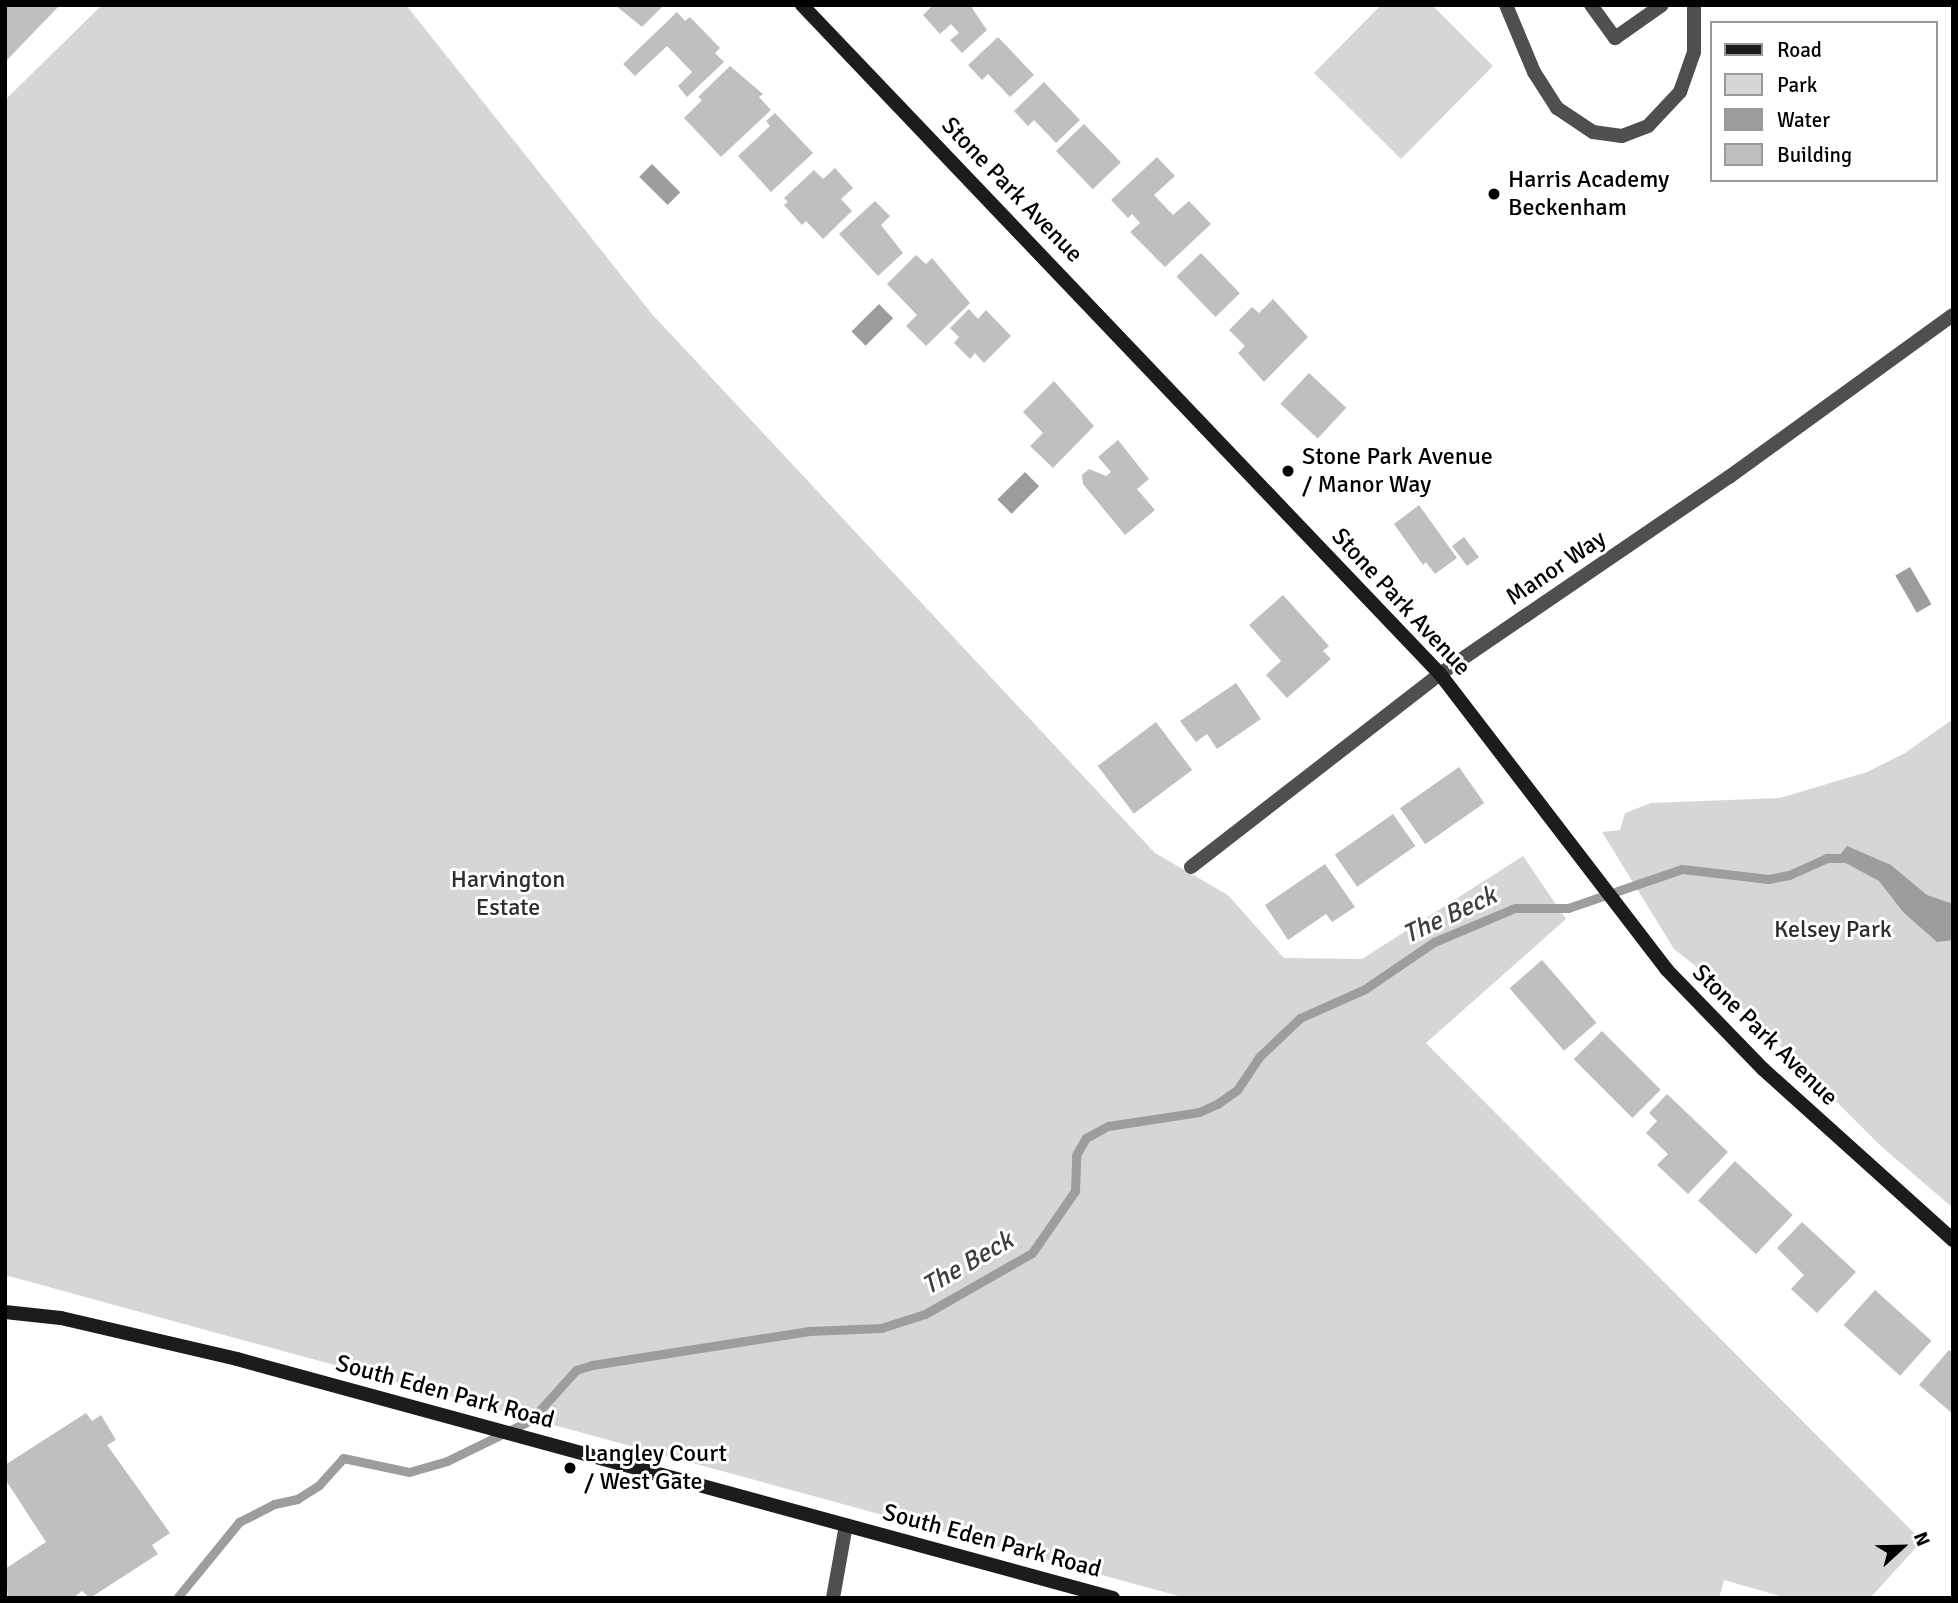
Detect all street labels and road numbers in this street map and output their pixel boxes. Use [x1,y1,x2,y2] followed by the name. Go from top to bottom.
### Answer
[935,111,1089,269] street label: Stone Park Avenue
[1325,522,1477,682] street label: Stone Park Avenue
[1501,524,1611,612] street label: Manor Way
[1686,958,1844,1112] street label: Stone Park Avenue
[333,1349,557,1435] street label: South Eden Park Road
[880,1498,1104,1584] street label: South Eden Park Road

